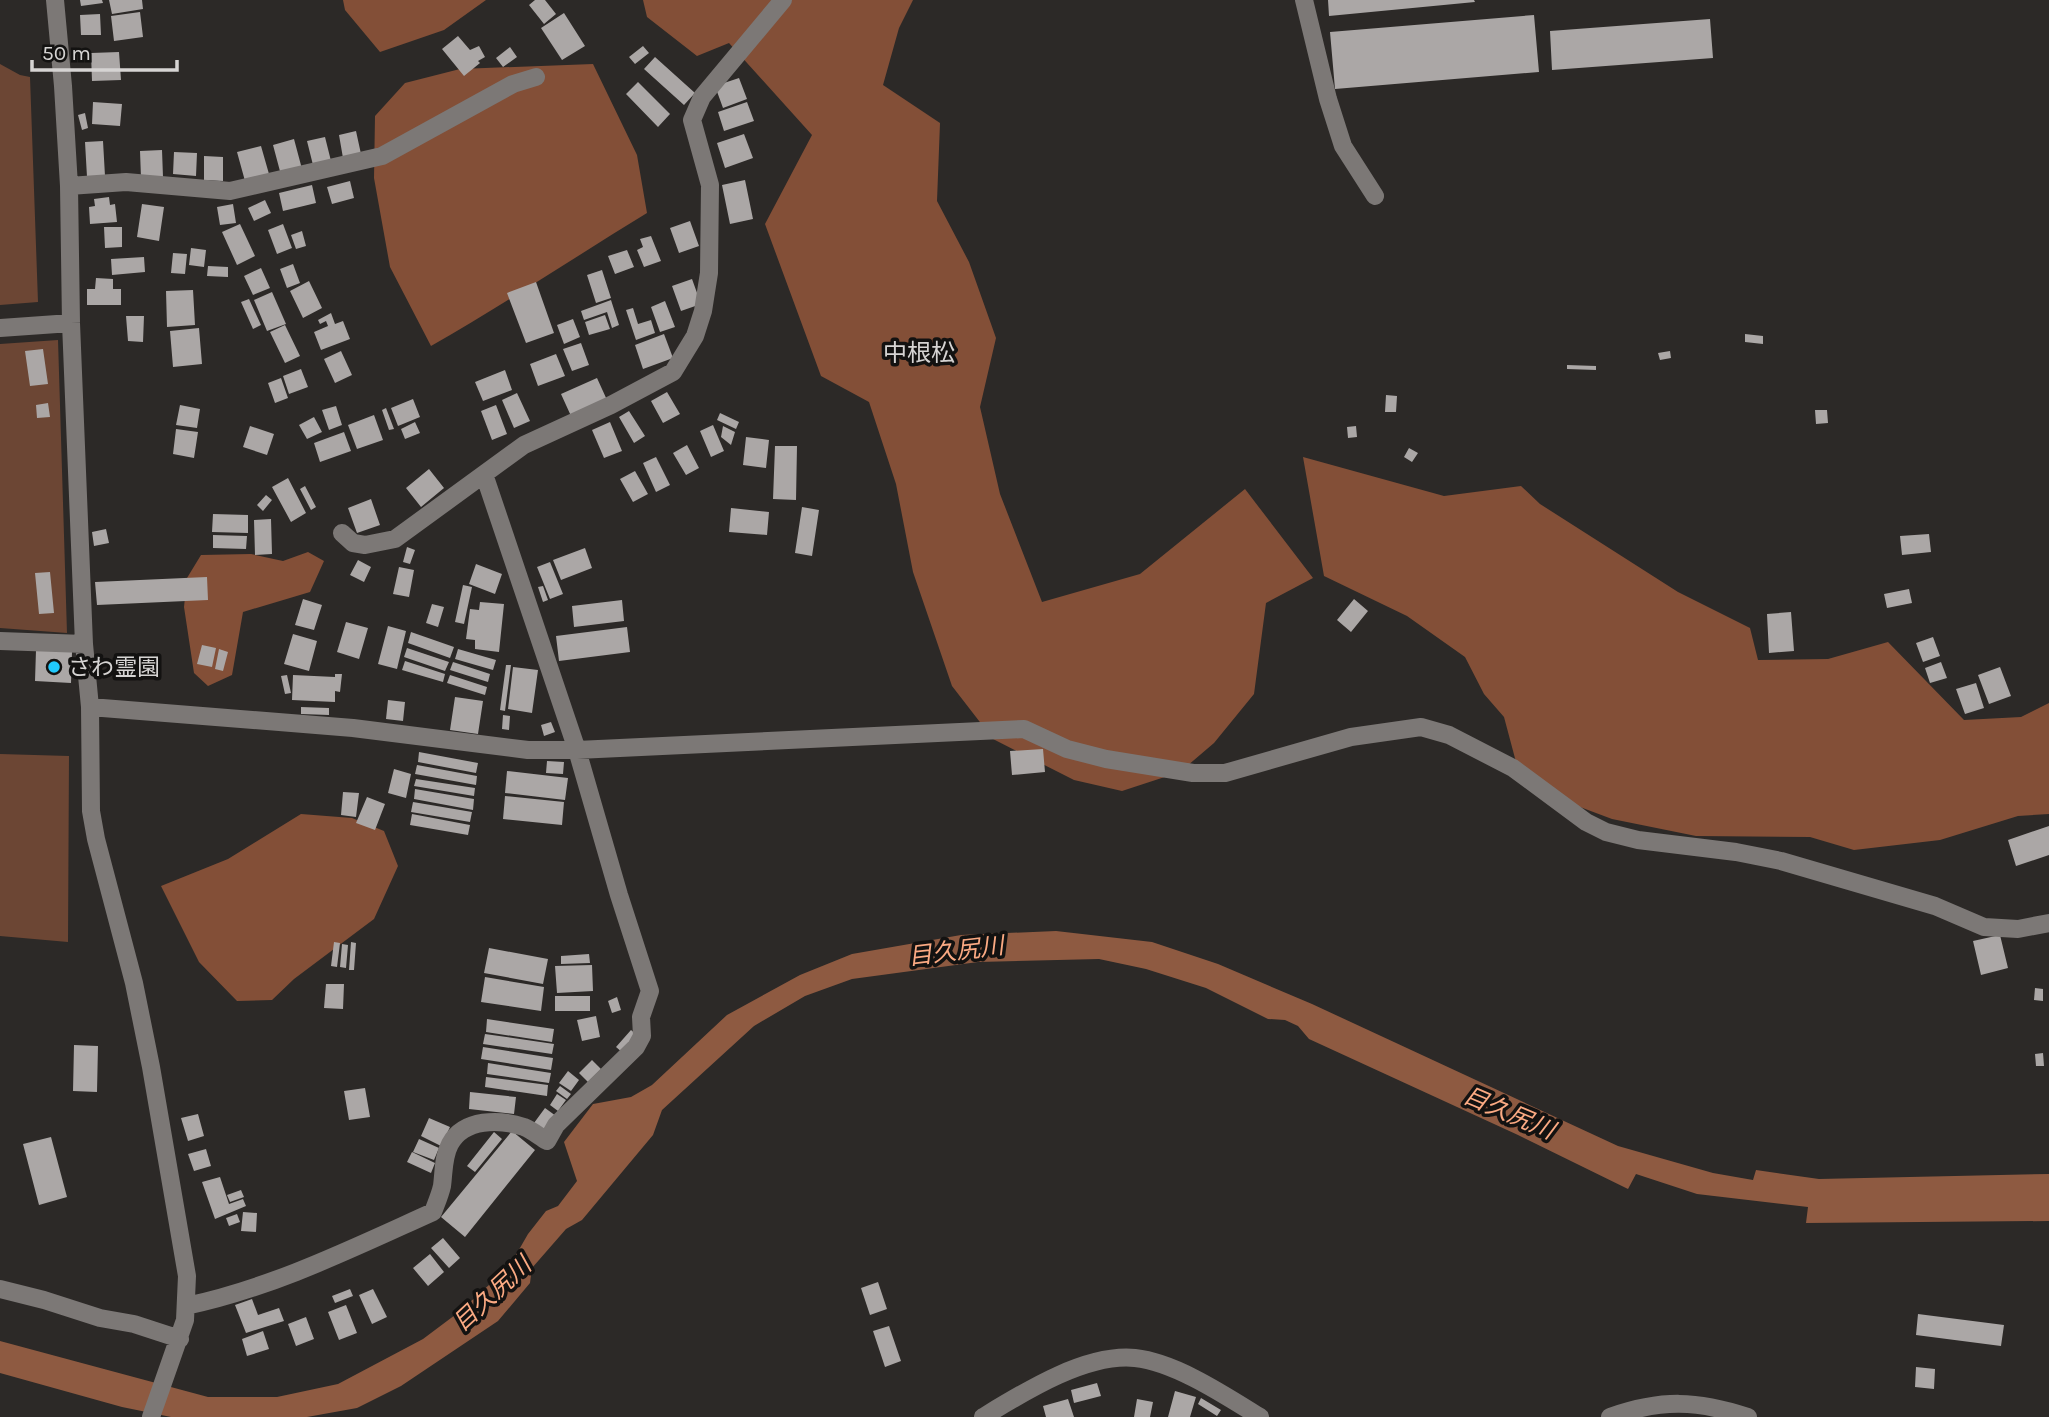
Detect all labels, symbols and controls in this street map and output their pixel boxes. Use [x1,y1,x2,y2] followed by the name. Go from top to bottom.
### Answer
[32,28,177,72] scale bar
[42,41,91,65] text: 50 m
[883,339,955,367] district label: 中根松
[68,654,160,681] place label: さわ霊園
[46,659,62,675] marker: さわ霊園
[907,931,1008,971] water label: 目久尻川
[1459,1081,1561,1146] water label: 目久尻川
[447,1249,539,1337] water label: 目久尻川

